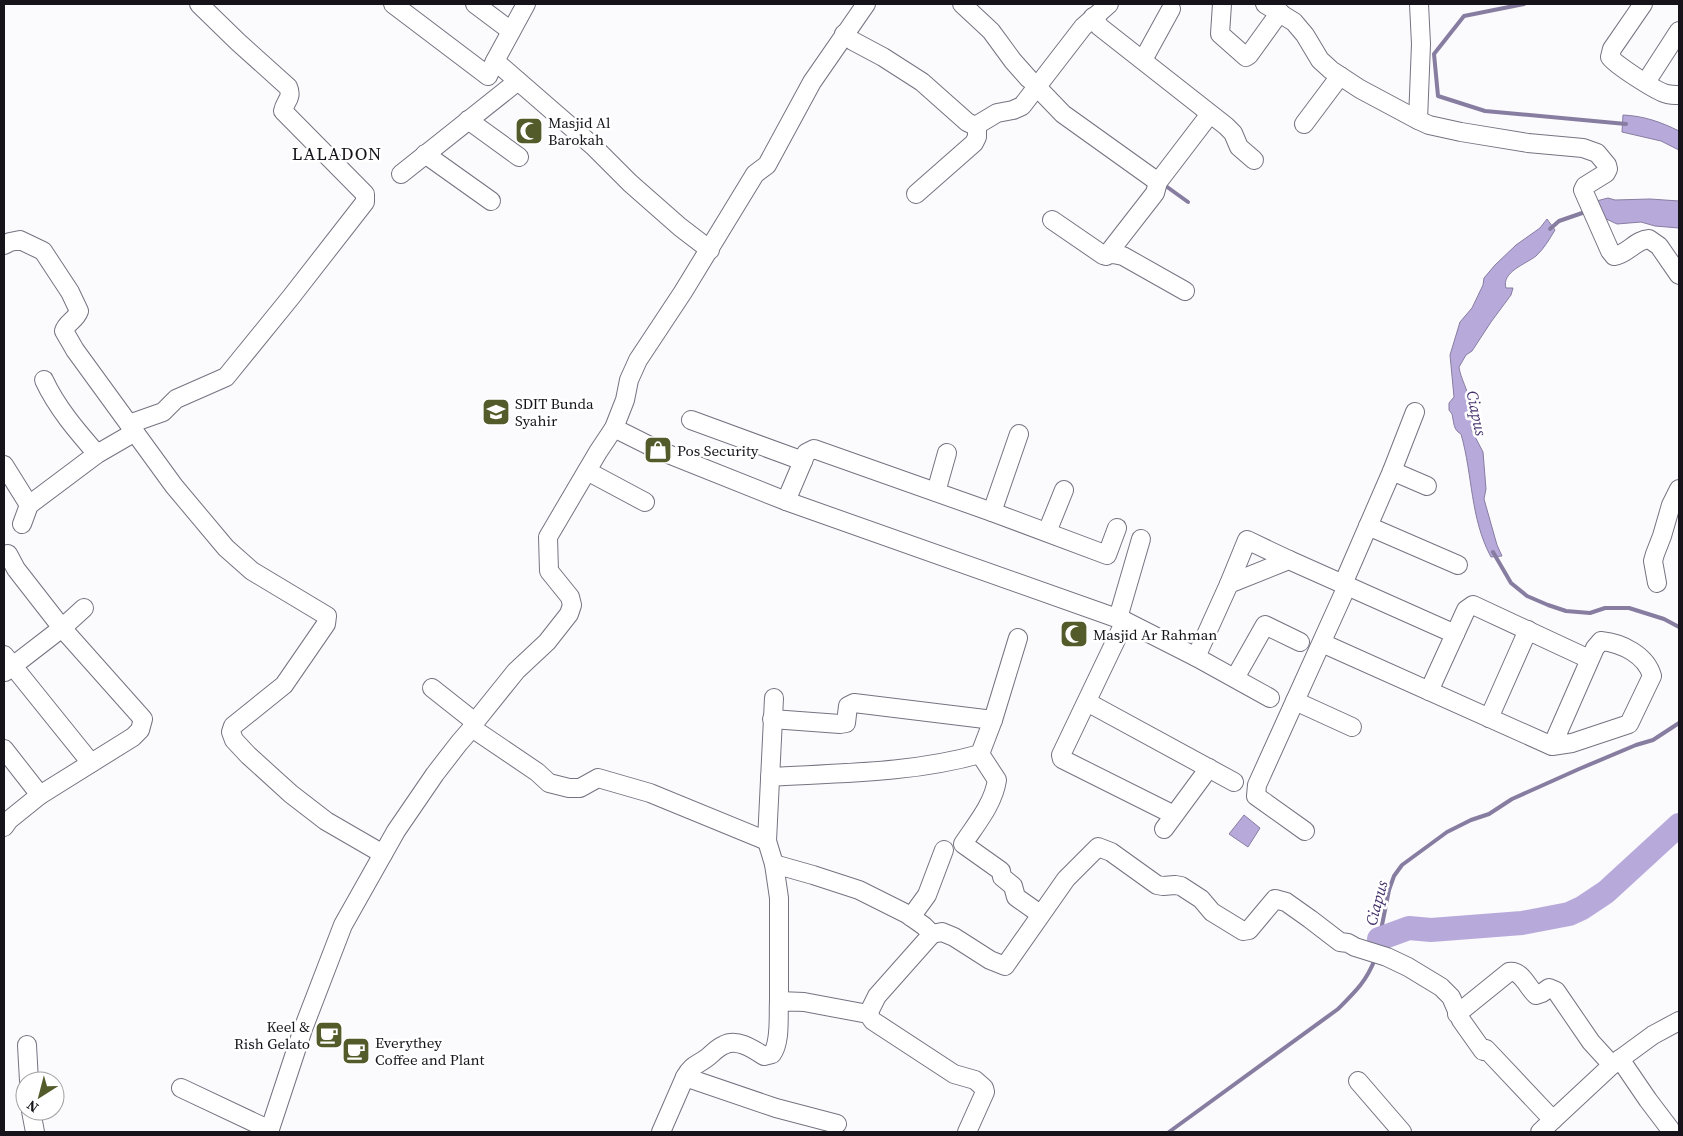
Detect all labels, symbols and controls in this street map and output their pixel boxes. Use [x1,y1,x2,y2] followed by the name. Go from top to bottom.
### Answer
[548,112,611,150] place label: Masjid Al Barokah
[514,116,544,146] mosque icon: Masjid Al Barokah
[292,141,382,166] district label: LALADON
[1461,388,1493,438] water label: Ciapus
[515,393,594,431] place label: SDIT Bunda Syahir
[481,397,511,427] school or university icon: SDIT Bunda Syahir
[643,435,673,465] shop icon: Pos Security
[677,440,759,461] place label: Pos Security
[1059,619,1089,649] mosque icon: Masjid Ar Rahman
[1093,624,1217,645] place label: Masjid Ar Rahman
[1359,878,1393,928] water label: Ciapus
[234,1016,310,1054] place label: Keel & Rish Gelato
[314,1020,344,1050] cafe icon: Keel & Rish Gelato
[375,1032,485,1070] place label: Everythey Coffee and Plant
[341,1036,371,1066] cafe icon: Everythey Coffee and Plant
[15,1071,65,1121] north arrow
[22,1095,42,1118] text: N

